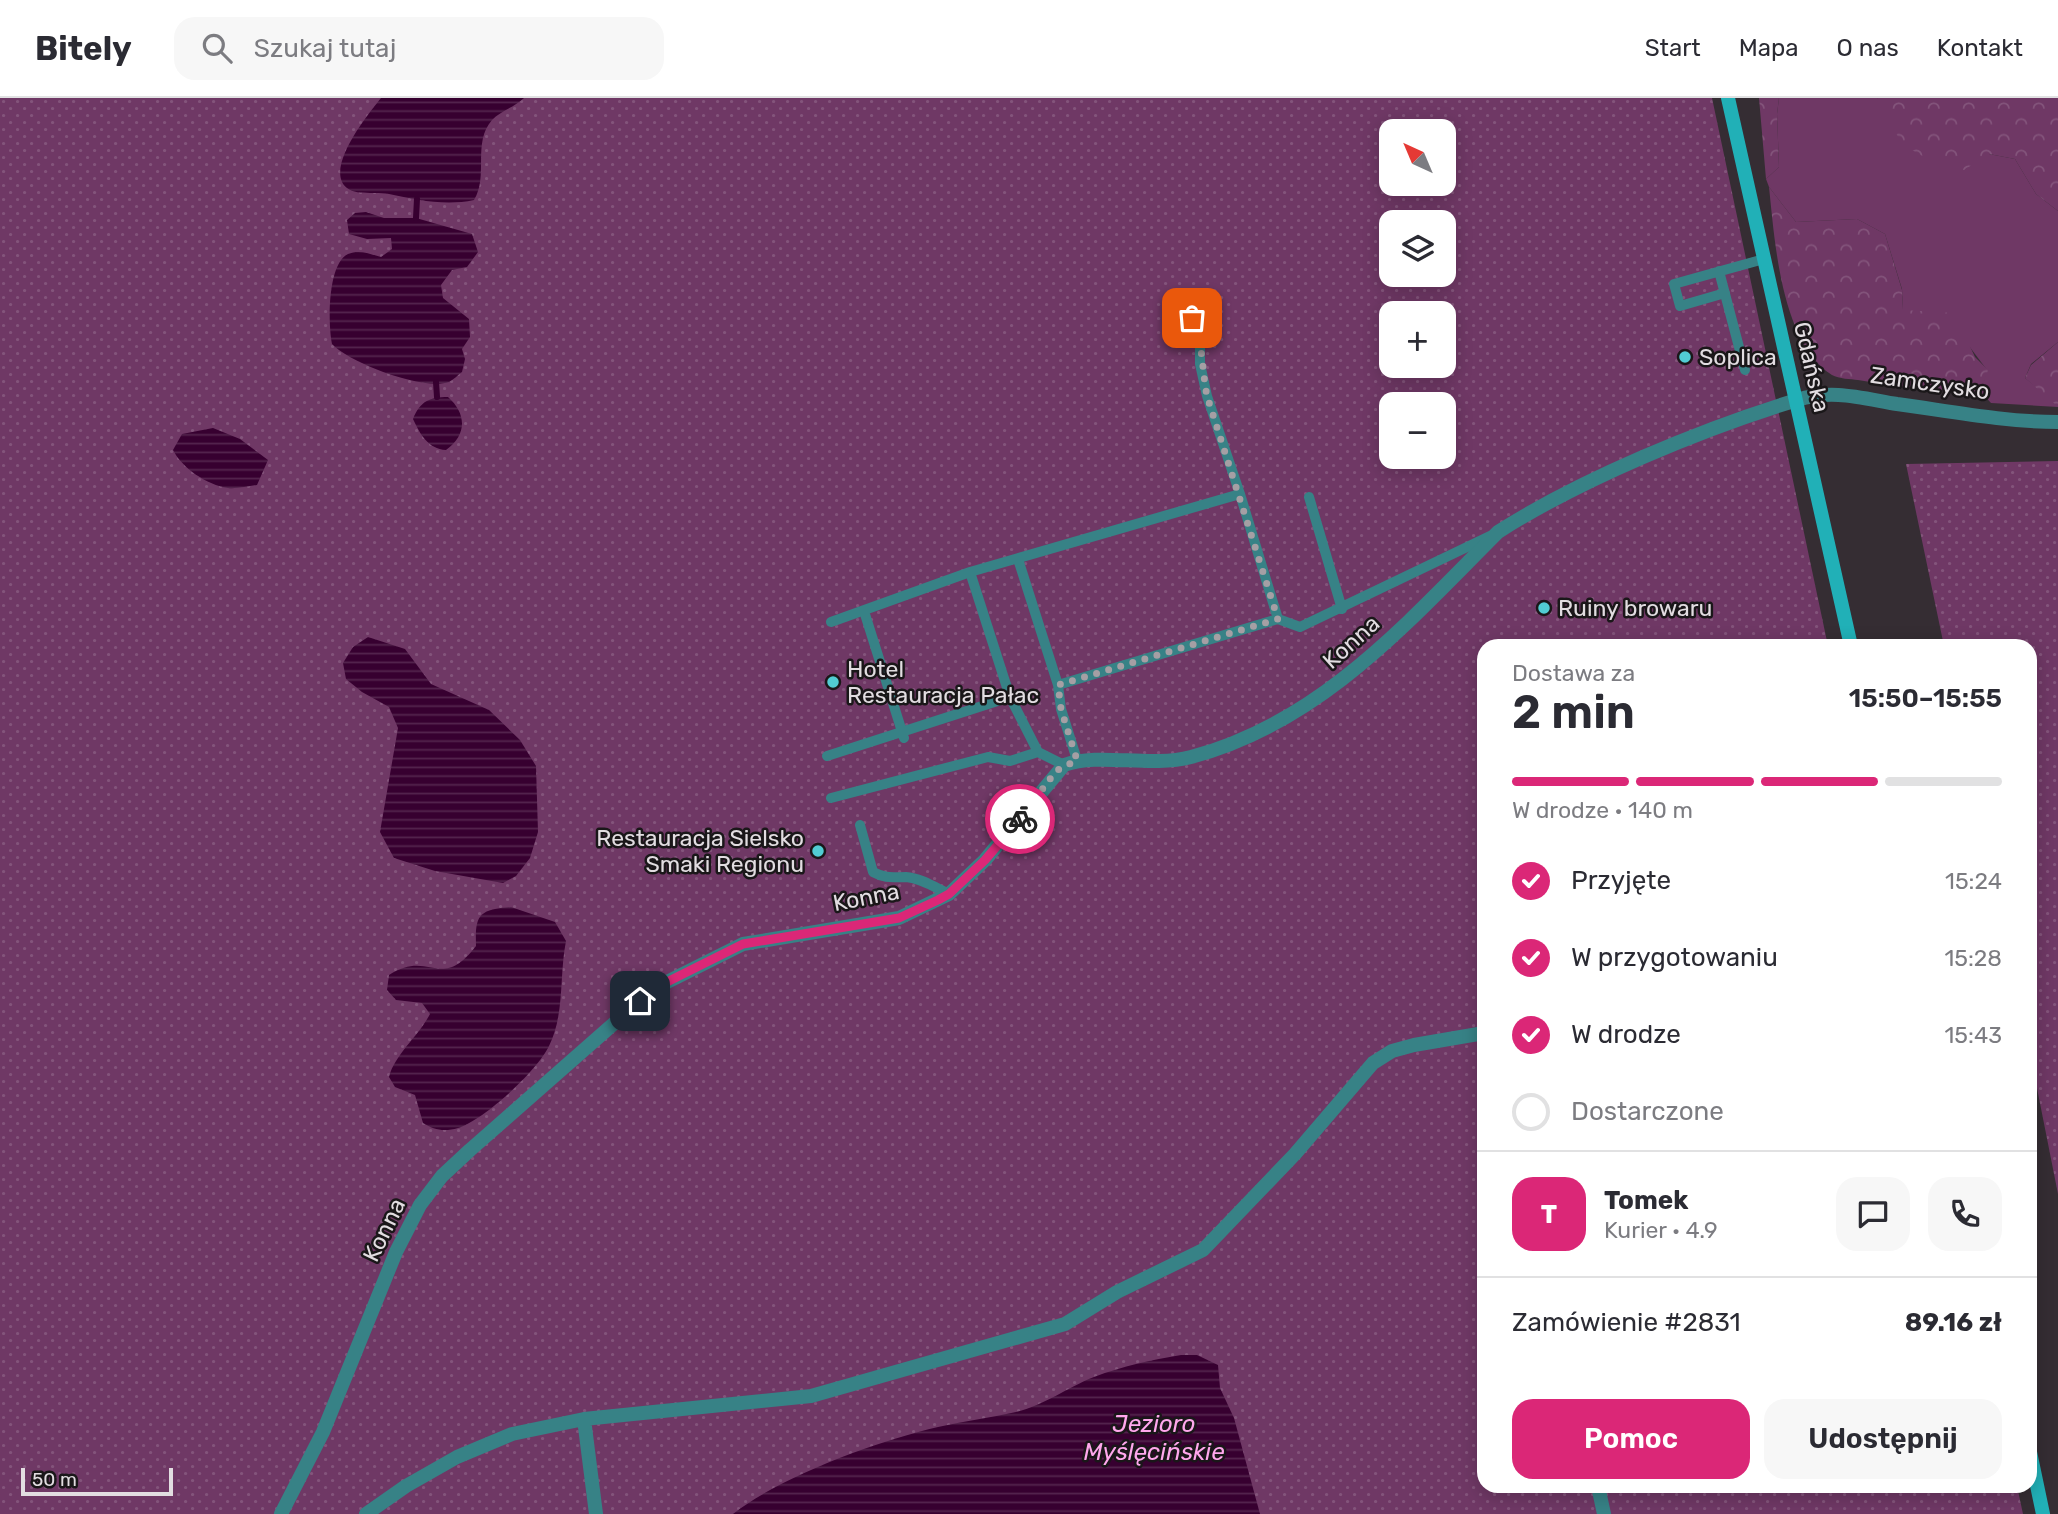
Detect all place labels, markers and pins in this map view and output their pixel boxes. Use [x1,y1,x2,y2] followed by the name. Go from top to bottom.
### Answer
[1162,288,1222,348] pin
[1699,343,1777,371] place label: Soplica
[1677,349,1693,365] marker: Soplica
[1558,594,1712,622] place label: Ruiny browaru
[1536,600,1552,616] marker: Ruiny browaru
[847,655,1039,709] place label: Hotel Restauracja Pałac
[825,674,841,690] marker: Hotel Restauracja Pałac
[596,824,804,878] place label: Restauracja Sielsko Smaki Regionu
[810,843,826,859] marker: Restauracja Sielsko Smaki Regionu
[610,971,670,1031] pin

